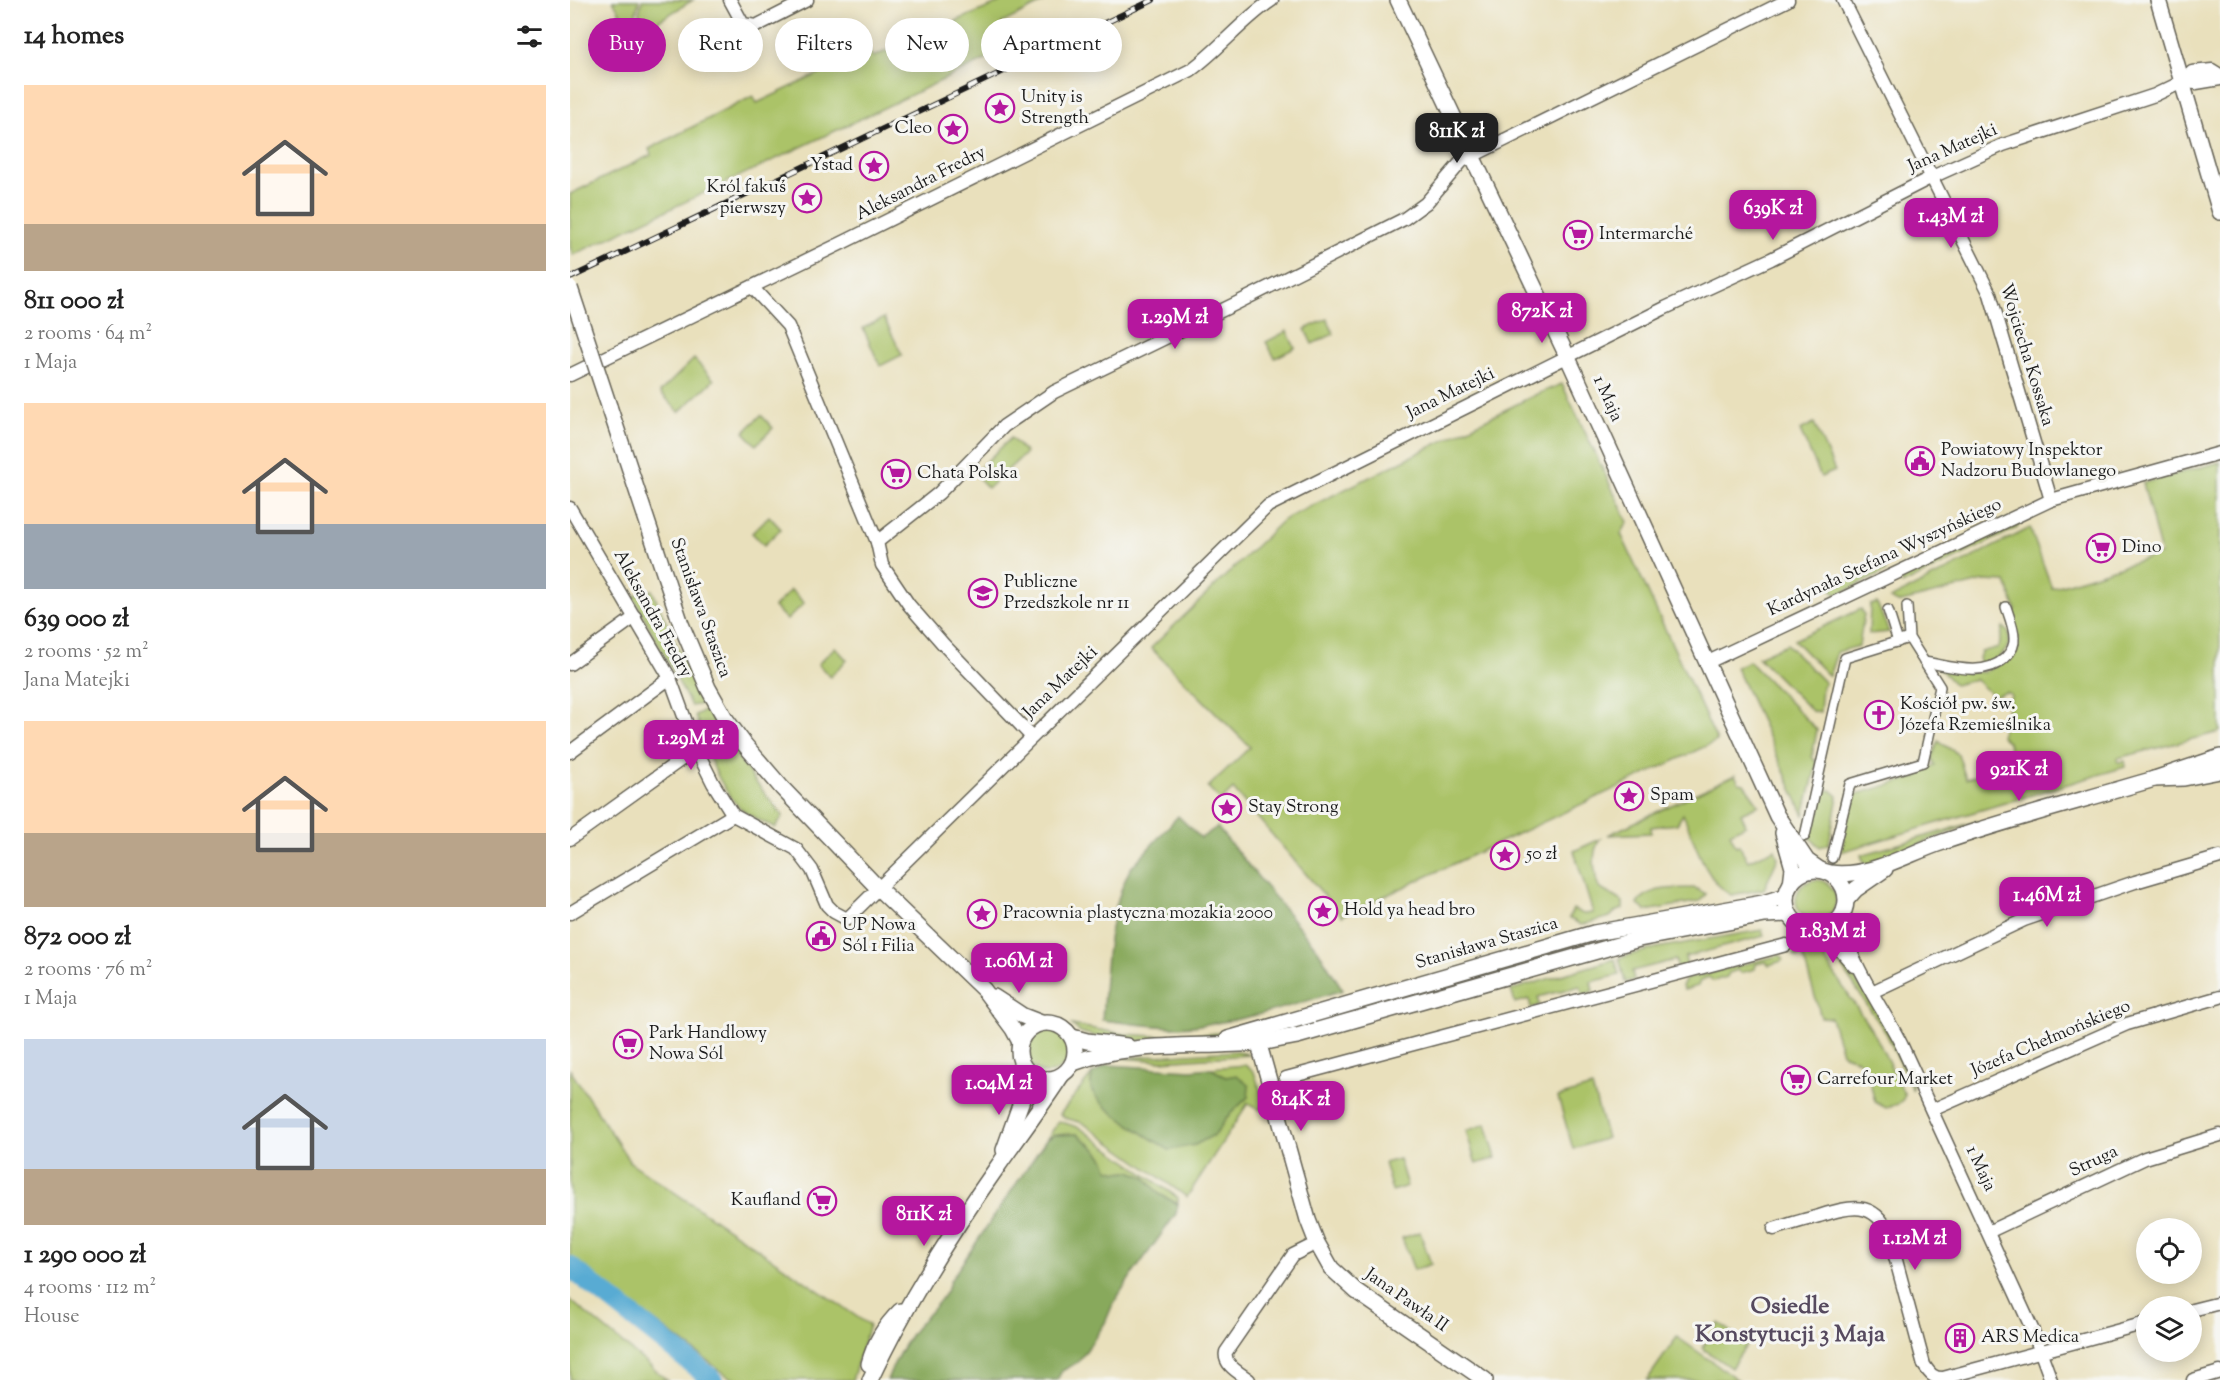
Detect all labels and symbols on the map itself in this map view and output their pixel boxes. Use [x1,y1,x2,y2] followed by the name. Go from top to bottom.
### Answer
[1021,85,1089,132] place label: Unity is Strength
[984,92,1016,124] place icon: Unity is Strength
[937,113,969,145] place icon: Cleo
[1402,113,1512,164] pin: 811K zł
[894,116,932,142] place label: Cleo
[1903,118,2002,181] street label: Jana Matejki
[851,140,991,228] street label: Aleksandra Fredry
[858,150,890,182] place icon: Ystad
[810,153,853,179] place label: Ystad
[707,175,786,222] place label: Król fakuś pierwszy
[791,182,823,214] place icon: Król fakuś pierwszy
[1718,190,1828,241] pin: 639K zł
[1889,198,2013,249] pin: 1.43M zł
[1562,219,1594,251] supermarket icon: Intermarché
[1599,222,1693,248] place label: Intermarché
[1992,280,2060,430] street label: Wojciecha Kossaka
[1487,293,1597,344] pin: 872K zł
[1113,299,1237,350] pin: 1.29M zł
[1402,361,1500,427] street label: Jana Matejki
[1585,372,1629,426] street label: 1 Maja
[1941,438,2116,485] place label: Powiatowy Inspektor Nadzoru Budowlanego
[1904,445,1936,477] public building icon: Powiatowy Inspektor Nadzoru Budowlanego
[880,458,912,490] supermarket icon: Chata Polska
[917,461,1018,487] place label: Chata Polska
[1764,492,2006,624] street label: Kardynała Stefana Wyszyńskiego
[2085,532,2117,564] supermarket icon: Dino
[663,534,737,682] street label: Stanisława Staszica
[2122,535,2162,561] place label: Dino
[606,545,698,683] street label: Aleksandra Fredry
[1004,570,1129,617] place label: Publiczne Przedszkole nr 11
[967,577,999,609] school or university icon: Publiczne Przedszkole nr 11
[1017,641,1104,726] street label: Jana Matejki
[1899,692,2051,739] place label: Kościół pw. św. Józefa Rzemieślnika
[1863,699,1895,731] church icon: Kościół pw. św. Józefa Rzemieślnika
[629,720,753,771] pin: 1.29M zł
[1964,751,2074,802] pin: 921K zł
[1613,780,1645,812] place icon: Spam
[1650,783,1694,809] place label: Spam
[1211,792,1243,824] place icon: Stay Strong
[1248,795,1339,821] place label: Stay Strong
[1489,839,1521,871] place icon: 50 zł
[1525,842,1557,868] place label: 50 zł
[1985,877,2109,928] pin: 1.46M zł
[1307,895,1339,927] place icon: Hold ya head bro
[966,898,998,930] place icon: Pracownia plastyczna mozakia 2000
[1344,898,1475,924] place label: Hold ya head bro
[1003,901,1273,927] place label: Pracownia plastyczna mozakia 2000
[1413,911,1561,977] street label: Stanisława Staszica
[842,913,916,960] place label: UP Nowa Sól 1 Filia
[1771,913,1895,964] pin: 1.83M zł
[805,920,837,952] public building icon: UP Nowa Sól 1 Filia
[957,943,1081,994] pin: 1.06M zł
[1966,994,2135,1085] street label: Józefa Chełmońskiego
[649,1021,767,1068] place label: Park Handlowy Nowa Sól
[612,1028,644,1060] supermarket icon: Park Handlowy Nowa Sól
[1780,1064,1812,1096] supermarket icon: Carrefour Market
[937,1065,1061,1116] pin: 1.04M zł
[1817,1067,1953,1093] place label: Carrefour Market
[1246,1081,1356,1132] pin: 814K zł
[2065,1139,2123,1185] street label: Struga
[1958,1142,2002,1196] street label: 1 Maja
[806,1185,838,1217] supermarket icon: Kaufland
[731,1188,801,1214] place label: Kaufland
[869,1196,979,1247] pin: 811K zł
[1853,1220,1977,1271] pin: 1.12M zł
[1358,1262,1453,1339] street label: Jana Pawła II
[1695,1290,1886,1352] district label: Osiedle Konstytucji 3 Maja
[1944,1322,1976,1354] building icon: ARS Medica
[1981,1325,2079,1351] place label: ARS Medica

